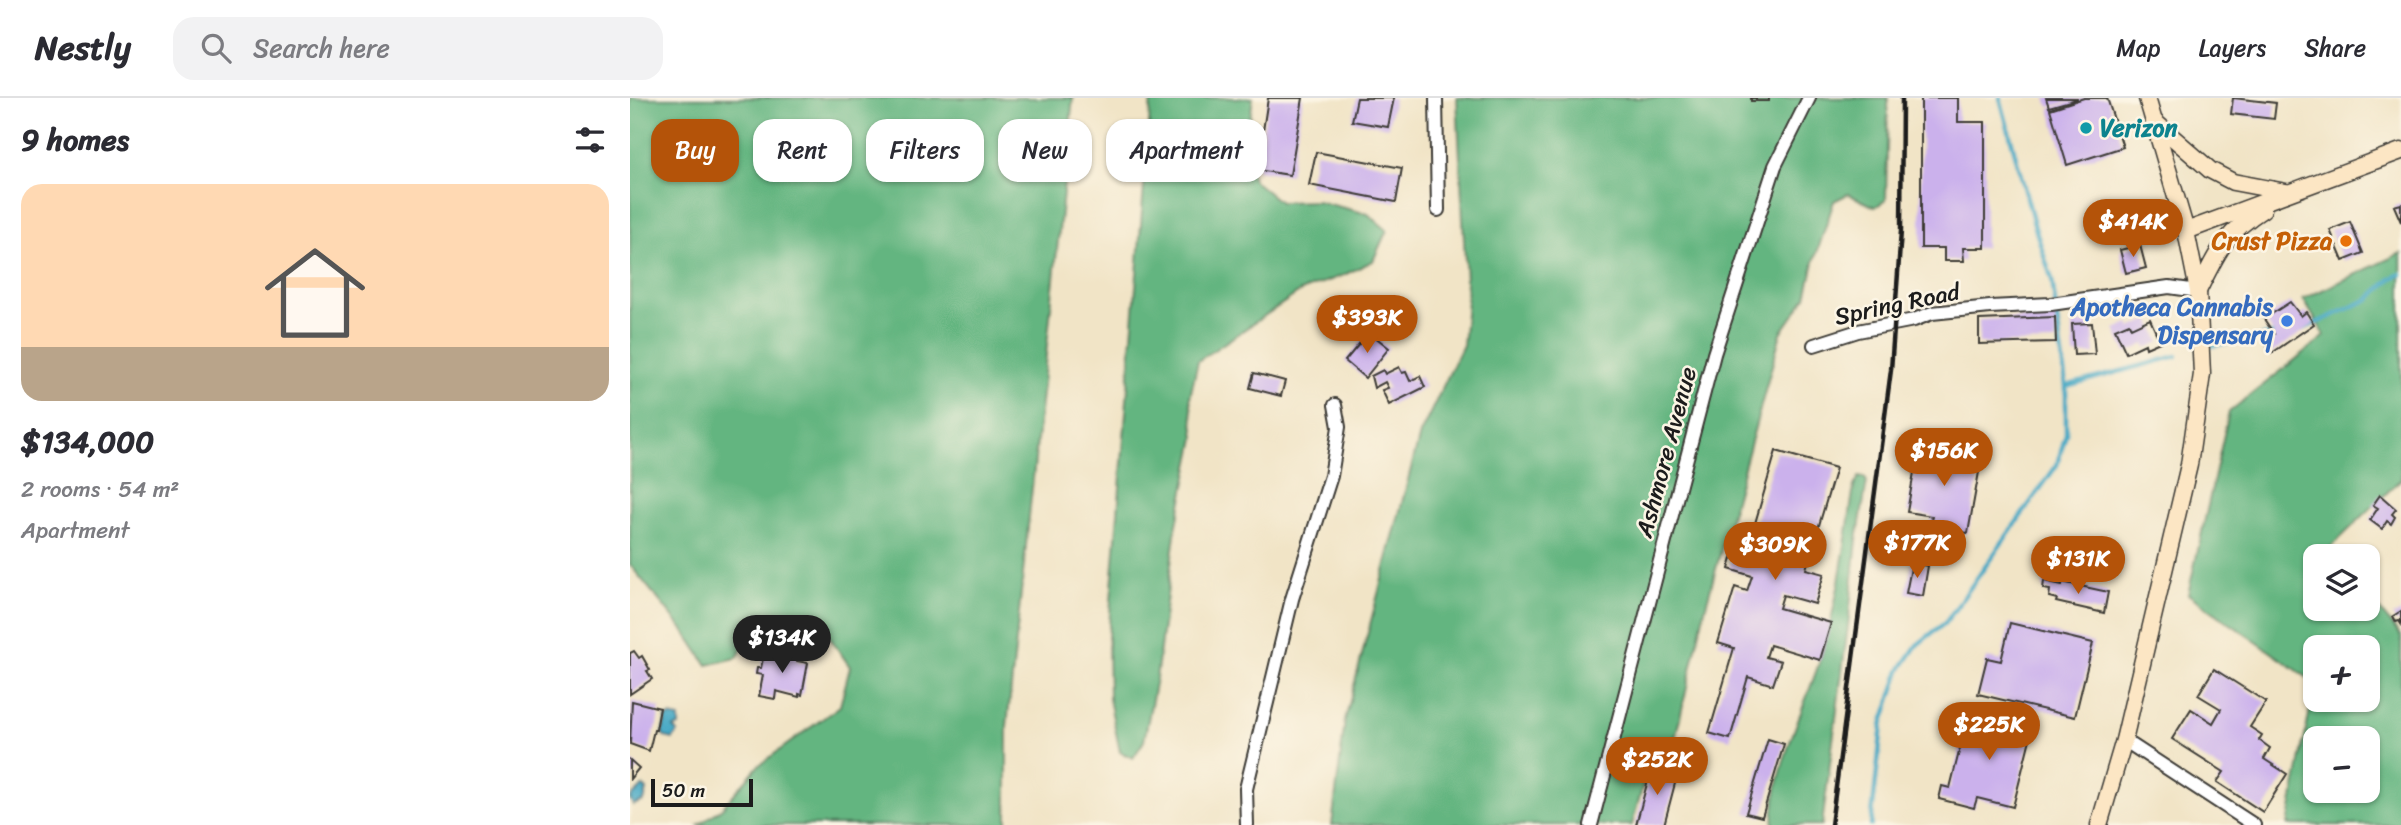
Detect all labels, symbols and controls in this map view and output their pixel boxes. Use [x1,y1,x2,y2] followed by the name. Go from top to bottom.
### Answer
[173,17,663,80] search box
[35,19,131,77] text: Nestly
[253,25,390,71] text: Search here
[2116,27,2161,69] text: Map
[2199,27,2266,69] text: Layers
[2304,27,2366,69] text: Share
[197,29,235,67] icon: search
[2100,107,2177,149] place label: Verizon
[21,113,129,167] text: 9 homes
[651,119,739,182] chip: Buy
[753,119,852,182] chip: Rent
[866,119,984,182] chip: Filters
[998,119,1092,182] chip: New
[1106,119,1267,182] chip: Apartment
[2078,120,2094,136] marker: Verizon
[571,121,609,159] icon: filters
[2084,200,2182,259] pin: $414K
[2099,201,2167,242] text: $414K
[2211,220,2333,262] place label: Crust Pizza
[252,230,378,356] icon: home
[2338,233,2354,249] marker: Crust Pizza
[1830,270,1965,338] street label: Spring Road
[2070,286,2274,356] place label: Apotheca Cannabis Dispensary
[1318,296,1416,355] pin: $393K
[1333,297,1401,338] text: $393K
[2279,313,2295,329] marker: Apotheca Cannabis Dispensary
[1623,362,1709,543] street label: Ashmore Avenue
[21,415,154,469] text: $134,000
[1895,428,1993,488] pin: $156K
[1911,430,1977,471] text: $156K
[21,469,179,510] text: 2 rooms · 54 m²
[21,510,130,551] text: Apartment
[1868,520,1966,580] pin: $177K
[1726,522,1824,582] pin: $309K
[1884,522,1950,563] text: $177K
[1740,524,1810,565] text: $309K
[2029,536,2127,596] pin: $131K
[2047,538,2109,579] text: $131K
[2303,544,2380,803] map controls
[2303,544,2380,621] button: layers
[733,616,831,675] pin: $134K
[749,617,815,658] text: $134K
[2303,635,2380,712] button: +
[1940,702,2038,762] pin: $225K
[1954,704,2024,745] text: $225K
[2303,726,2380,803] button: −
[1608,738,1706,797] pin: $252K
[1622,739,1692,780] text: $252K
[662,774,705,807] text: 50 m
[651,776,752,808] scale bar

